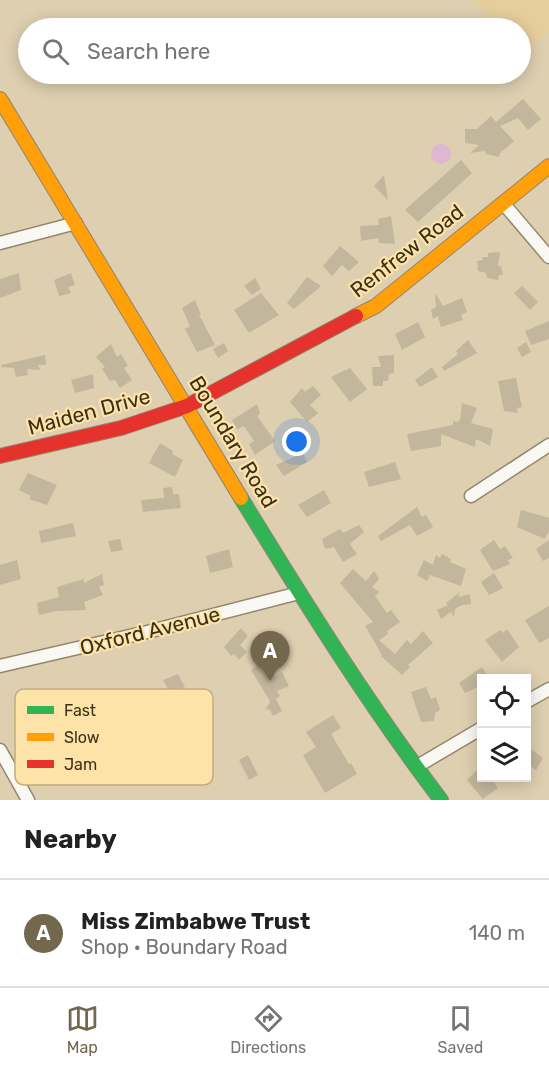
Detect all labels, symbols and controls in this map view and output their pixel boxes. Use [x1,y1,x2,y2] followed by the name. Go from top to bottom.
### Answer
[18,18,531,84] search box
[39,35,72,68] icon: search
[87,38,210,65] text: Search here
[345,199,468,302] street label: Renfrew Road
[184,371,283,512] street label: Boundary Road
[25,383,153,440] street label: Maiden Drive
[282,427,311,456] your location
[77,601,223,660] street label: Oxford Avenue
[250,632,290,681] pin: A
[477,674,531,782] map controls
[477,674,531,728] button: locate
[15,689,213,785] legend
[64,701,96,720] text: Fast
[64,728,100,747] text: Slow
[477,728,531,782] button: layers
[64,755,97,774] text: Jam
[24,824,117,855] text: Nearby
[81,908,310,935] text: Miss Zimbabwe Trust
[36,921,51,945] text: A
[469,921,525,945] text: 140 m
[81,935,288,959] text: Shop · Boundary Road
[66,1002,99,1057] tab: Map
[230,1002,306,1057] tab: Directions
[438,1002,483,1057] tab: Saved

